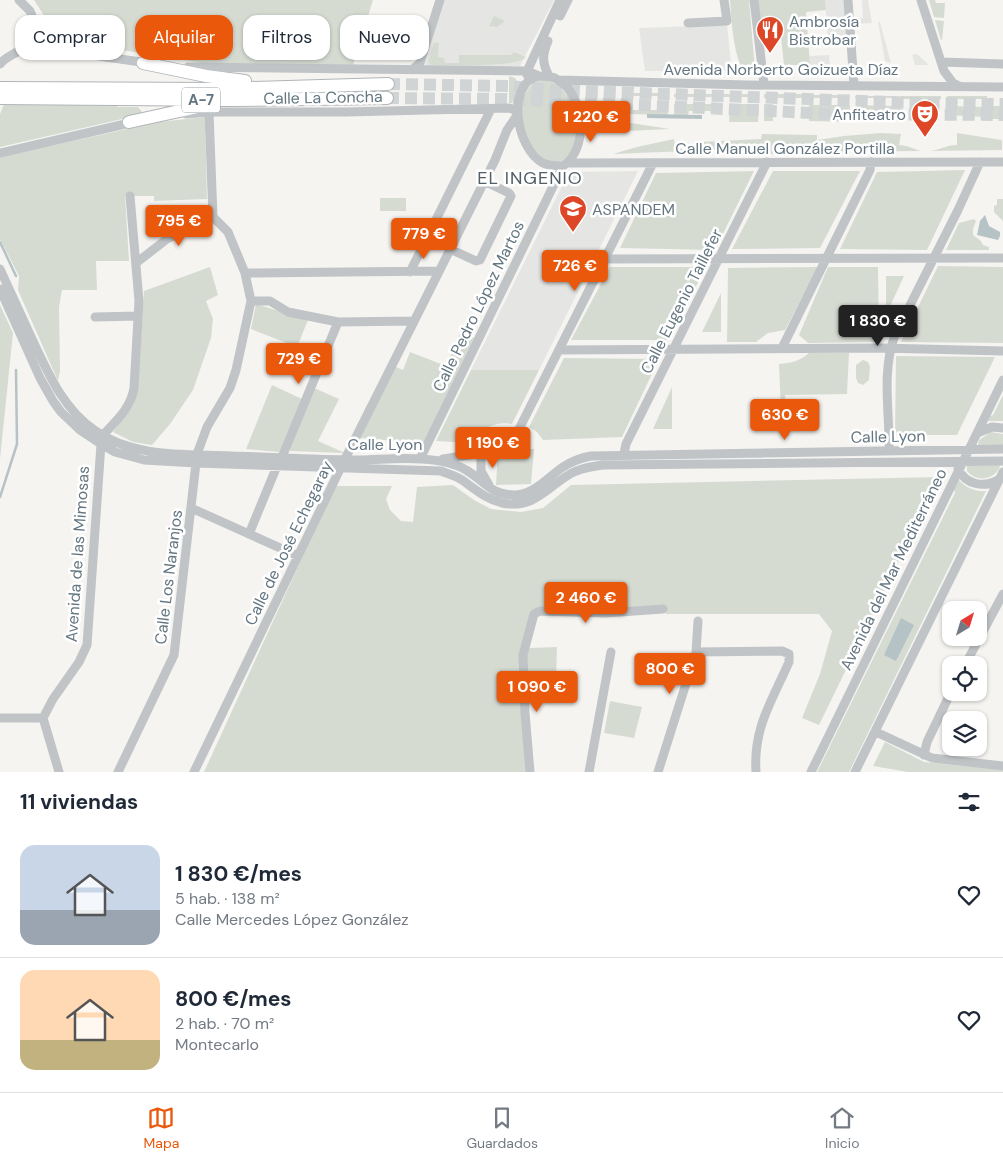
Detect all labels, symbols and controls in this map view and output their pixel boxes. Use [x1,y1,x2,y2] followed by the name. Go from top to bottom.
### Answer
[789,11,859,50] place label: Ambrosía Bistrobar
[15,15,125,60] chip: Comprar
[135,15,233,60] chip: Alquilar
[243,15,330,60] chip: Filtros
[340,15,429,60] chip: Nuevo
[755,15,785,54] restaurant icon: Ambrosía Bistrobar
[664,59,898,80] street label: Avenida Norberto Goizueta Díaz
[263,86,383,109] street label: Calle La Concha
[182,88,220,112] road number: A-7
[910,99,940,138] theatre icon: Anfiteatro
[545,100,637,143] pin: 1 220 €
[832,104,906,125] place label: Anfiteatro
[563,106,619,127] text: 1 220 €
[675,138,895,159] street label: Calle Manuel González Portilla
[477,166,583,190] district label: EL INGENIO
[558,194,588,233] school or university icon: ASPANDEM
[592,199,675,220] place label: ASPANDEM
[144,204,214,247] pin: 795 €
[157,210,201,231] text: 795 €
[428,217,529,395] street label: Calle Pedro López Martos
[389,218,459,260] pin: 779 €
[402,223,446,244] text: 779 €
[636,225,727,377] street label: Calle Eugenio Taillefer
[540,250,610,292] pin: 726 €
[553,255,597,276] text: 726 €
[832,304,924,347] pin: 1 830 €
[849,310,907,331] text: 1 830 €
[264,342,334,385] pin: 729 €
[277,348,321,369] text: 729 €
[750,398,820,441] pin: 630 €
[761,404,809,425] text: 630 €
[850,425,926,448] street label: Calle Lyon
[447,426,539,469] pin: 1 190 €
[466,432,520,453] text: 1 190 €
[348,434,422,455] street label: Calle Lyon
[240,458,337,629] street label: Calle de José Echegaray
[61,465,94,643] street label: Avenida de las Mimosas
[835,465,952,674] street label: Avenida del Mar Mediterráneo
[150,509,187,646] street label: Calle Los Naranjos
[540,582,632,624] pin: 2 460 €
[555,587,617,608] text: 2 460 €
[942,601,988,646] north arrow
[942,601,987,756] map controls
[635,652,705,695] pin: 800 €
[942,656,987,701] button: locate
[645,658,695,679] text: 800 €
[491,670,583,713] pin: 1 090 €
[508,676,566,697] text: 1 090 €
[942,711,987,756] button: layers
[20,788,138,816] text: 11 viviendas
[955,788,983,816] icon: filters
[175,860,302,888] text: 1 830 €/mes
[60,865,120,925] icon: home
[955,881,983,909] icon: heart
[175,888,280,909] text: 5 hab. · 138 m²
[175,909,409,930] text: Calle Mercedes López González
[175,985,292,1013] text: 800 €/mes
[60,990,120,1050] icon: home
[955,1006,983,1034] icon: heart
[175,1013,274,1034] text: 2 hab. · 70 m²
[175,1034,259,1055] text: Montecarlo
[144,1104,179,1152] tab: Mapa
[466,1104,538,1152] tab: Guardados
[825,1104,859,1152] tab: Inicio

